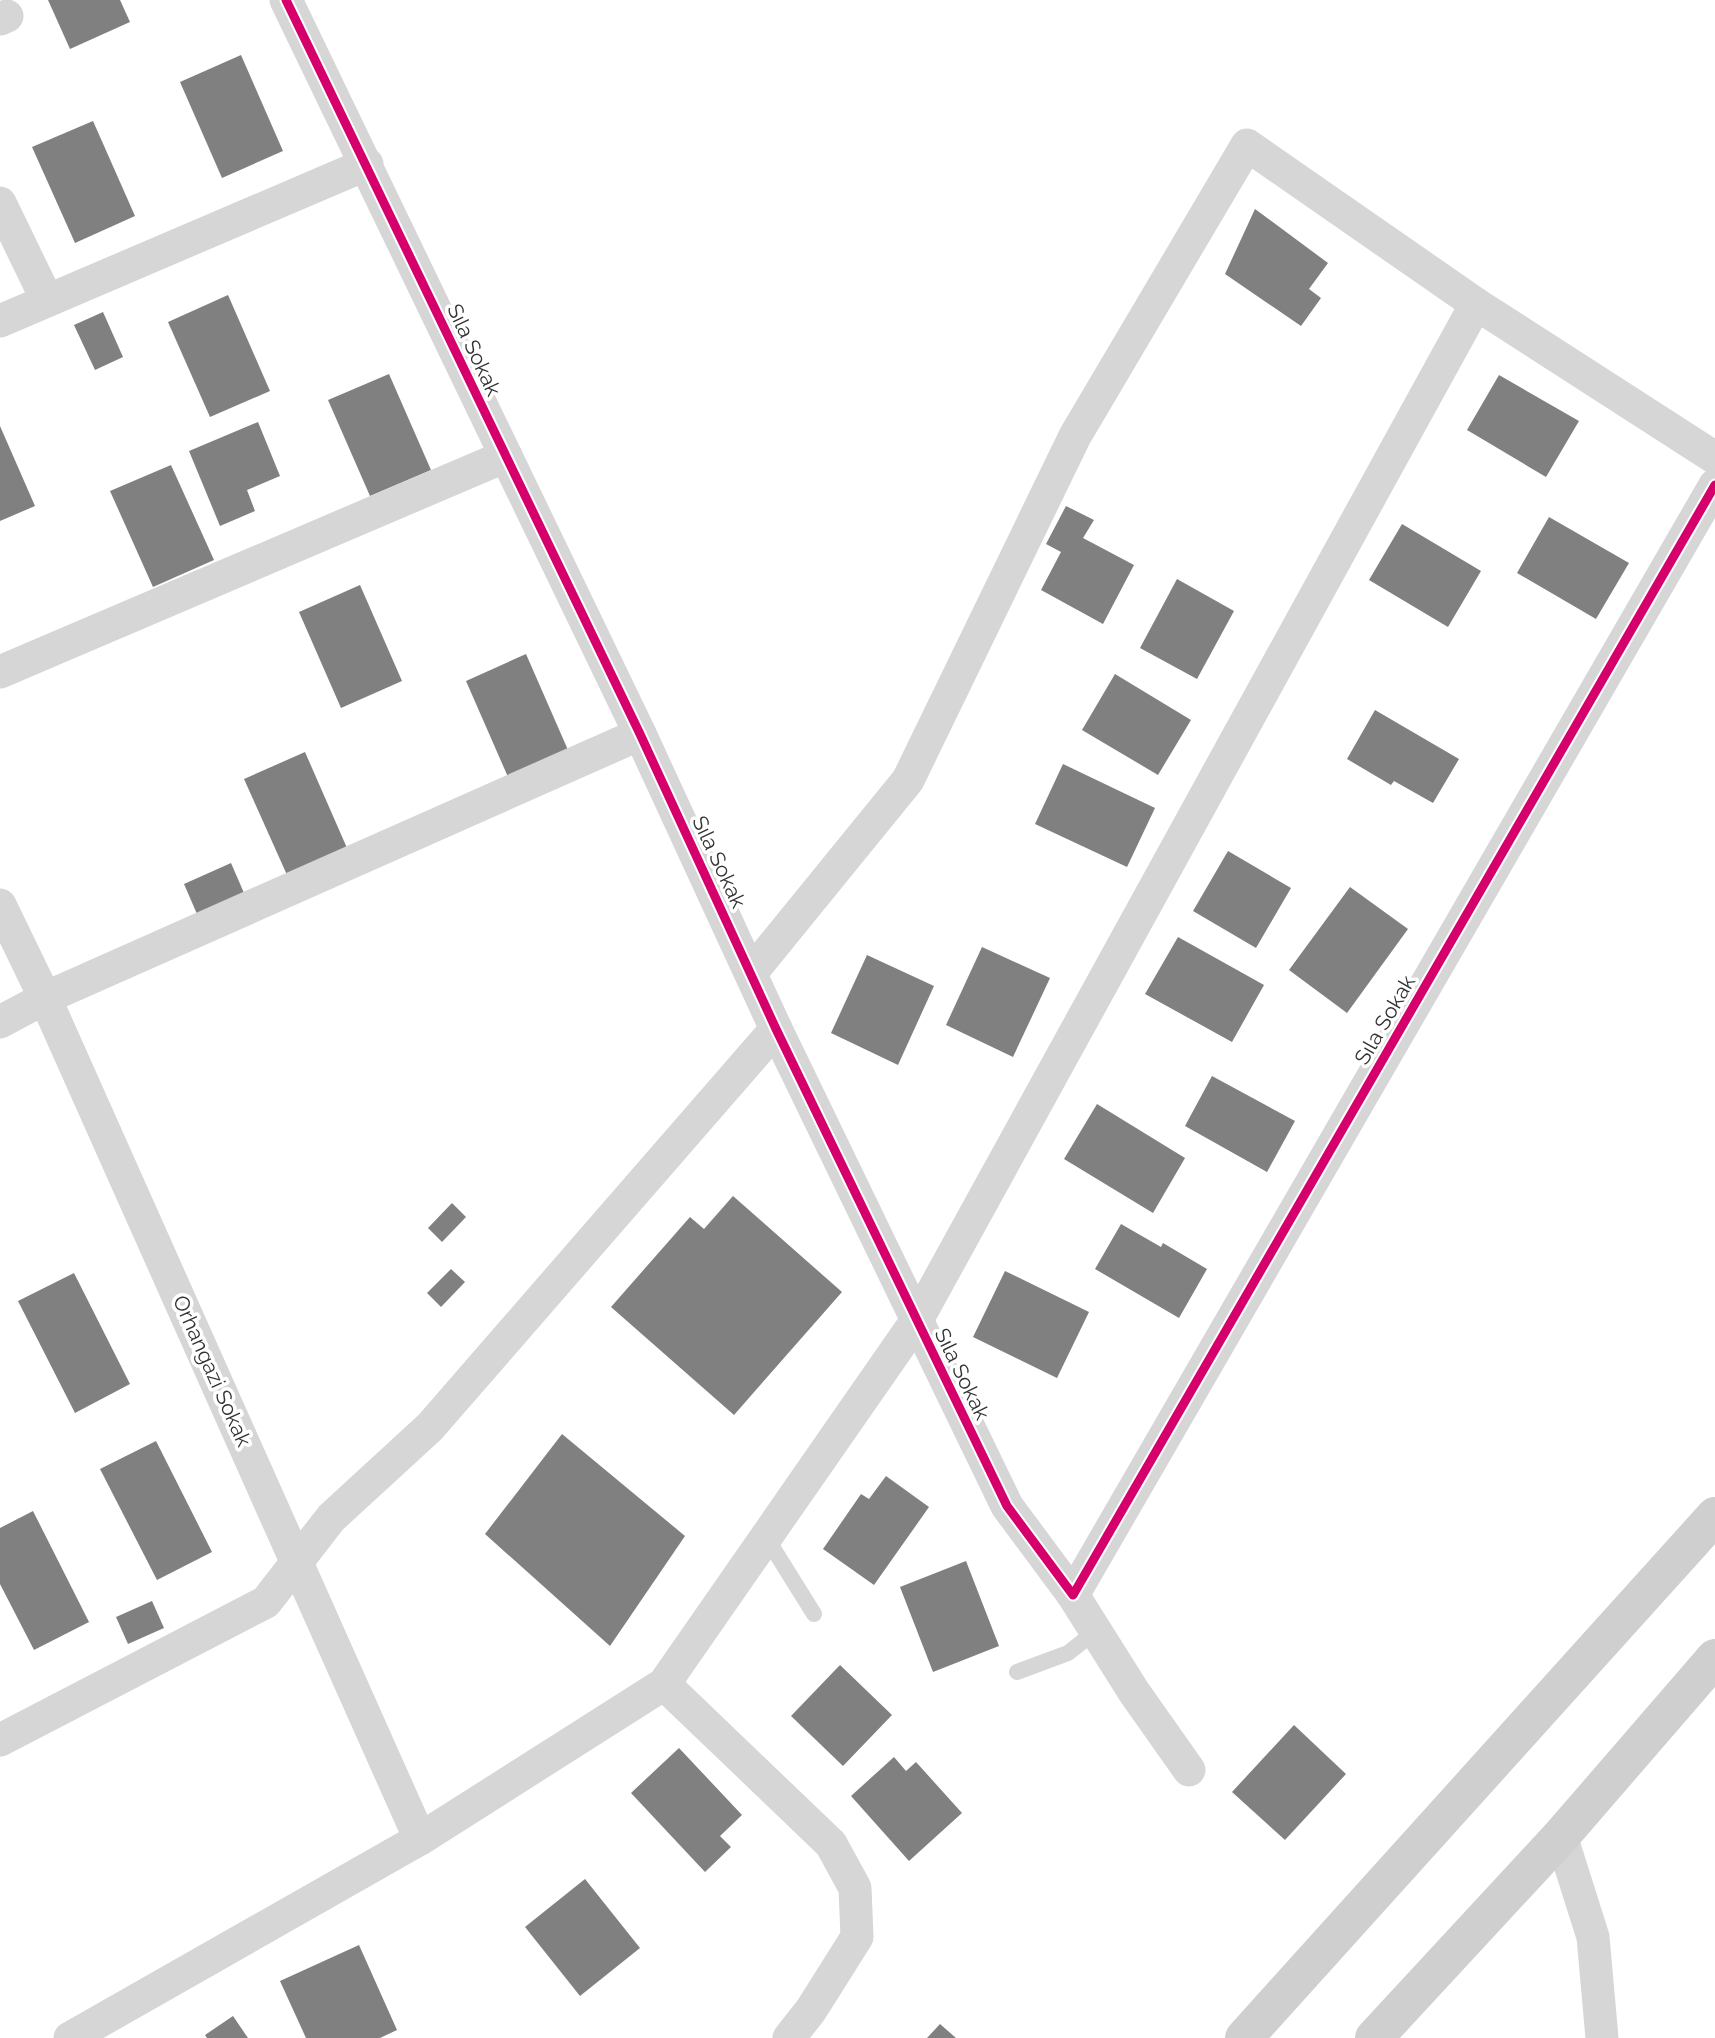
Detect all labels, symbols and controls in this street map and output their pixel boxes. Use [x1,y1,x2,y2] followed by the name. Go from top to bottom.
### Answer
[442,300,507,400] street label: Sıla Sokak
[687,812,752,912] street label: Sıla Sokak
[1349,971,1420,1069] street label: Sıla Sokak
[168,1291,257,1450] street label: Orhangazi Sokak
[930,1324,995,1424] street label: Sıla Sokak

